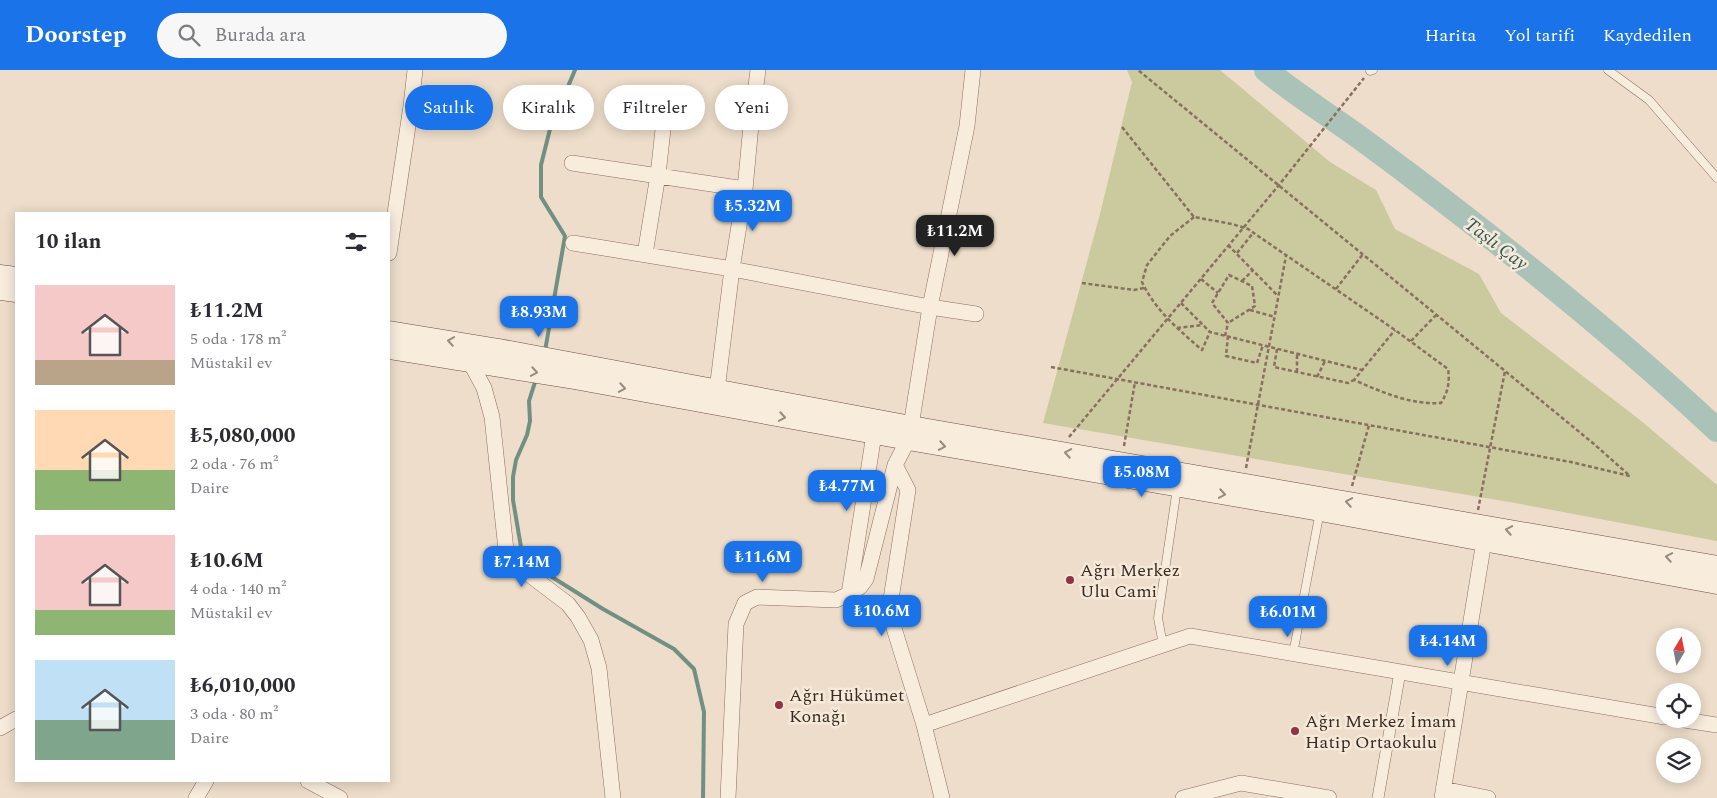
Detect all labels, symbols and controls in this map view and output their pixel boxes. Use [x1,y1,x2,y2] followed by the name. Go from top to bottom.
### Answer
[157,13,507,58] search box
[25,17,127,53] text: Doorstep
[175,21,203,49] icon: search
[215,21,306,50] text: Burada ara
[1425,22,1476,49] text: Harita
[1504,22,1575,49] text: Yol tarifi
[1603,22,1692,49] text: Kaydedilen
[405,85,493,130] chip: Satılık
[503,85,594,130] chip: Kiralık
[604,85,705,130] chip: Filtreler
[715,85,788,130] chip: Yeni
[712,190,794,232] pin: ₺5.32M
[725,194,781,218] text: ₺5.32M
[1458,211,1534,278] water label: Taşlı Çay
[914,214,996,257] pin: ₺11.2M
[927,219,983,243] text: ₺11.2M
[35,226,101,258] text: 10 ilan
[342,228,370,256] icon: filters
[190,295,264,327] text: ₺11.2M
[498,296,580,338] pin: ₺8.93M
[511,300,567,324] text: ₺8.93M
[75,305,135,365] icon: home
[190,327,286,351] text: 5 oda · 178 m²
[447,336,455,347] one-way arrow
[190,351,272,375] text: Müstakil ev
[530,367,538,377] one-way arrow
[617,382,626,392] one-way arrow
[777,411,786,421] one-way arrow
[190,420,296,452] text: ₺5,080,000
[75,430,135,490] icon: home
[937,440,946,450] one-way arrow
[1064,448,1072,458] one-way arrow
[190,452,278,476] text: 2 oda · 76 m²
[1101,456,1183,498] pin: ₺5.08M
[1114,460,1170,484] text: ₺5.08M
[806,470,888,512] pin: ₺4.77M
[819,474,875,498] text: ₺4.77M
[190,476,229,500] text: Daire
[1218,489,1227,499] one-way arrow
[1344,497,1353,507] one-way arrow
[1504,525,1513,535] one-way arrow
[722,540,804,583] pin: ₺11.6M
[190,545,264,577] text: ₺10.6M
[735,545,791,569] text: ₺11.6M
[481,546,563,588] pin: ₺7.14M
[494,550,550,574] text: ₺7.14M
[1665,553,1673,563] one-way arrow
[75,555,135,615] icon: home
[1080,557,1180,605] place label: Ağrı Merkez Ulu Cami
[1064,574,1076,586] marker: Ağrı Merkez Ulu Cami
[190,577,286,601] text: 4 oda · 140 m²
[841,594,923,637] pin: ₺10.6M
[1247,596,1329,638] pin: ₺6.01M
[854,599,910,623] text: ₺10.6M
[1260,600,1316,624] text: ₺6.01M
[190,601,272,625] text: Müstakil ev
[1407,624,1489,667] pin: ₺4.14M
[1656,628,1701,672] north arrow
[1656,628,1701,783] map controls
[1420,629,1476,653] text: ₺4.14M
[190,670,296,702] text: ₺6,010,000
[75,680,135,740] icon: home
[789,682,904,730] place label: Ağrı Hükümet Konağı
[1656,683,1701,728] button: locate
[773,699,785,711] marker: Ağrı Hükümet Konağı
[190,702,278,726] text: 3 oda · 80 m²
[1305,708,1456,756] place label: Ağrı Merkez İmam Hatip Ortaokulu
[1289,725,1301,737] marker: Ağrı Merkez İmam Hatip Ortaokulu
[190,726,229,750] text: Daire
[1656,738,1701,783] button: layers

